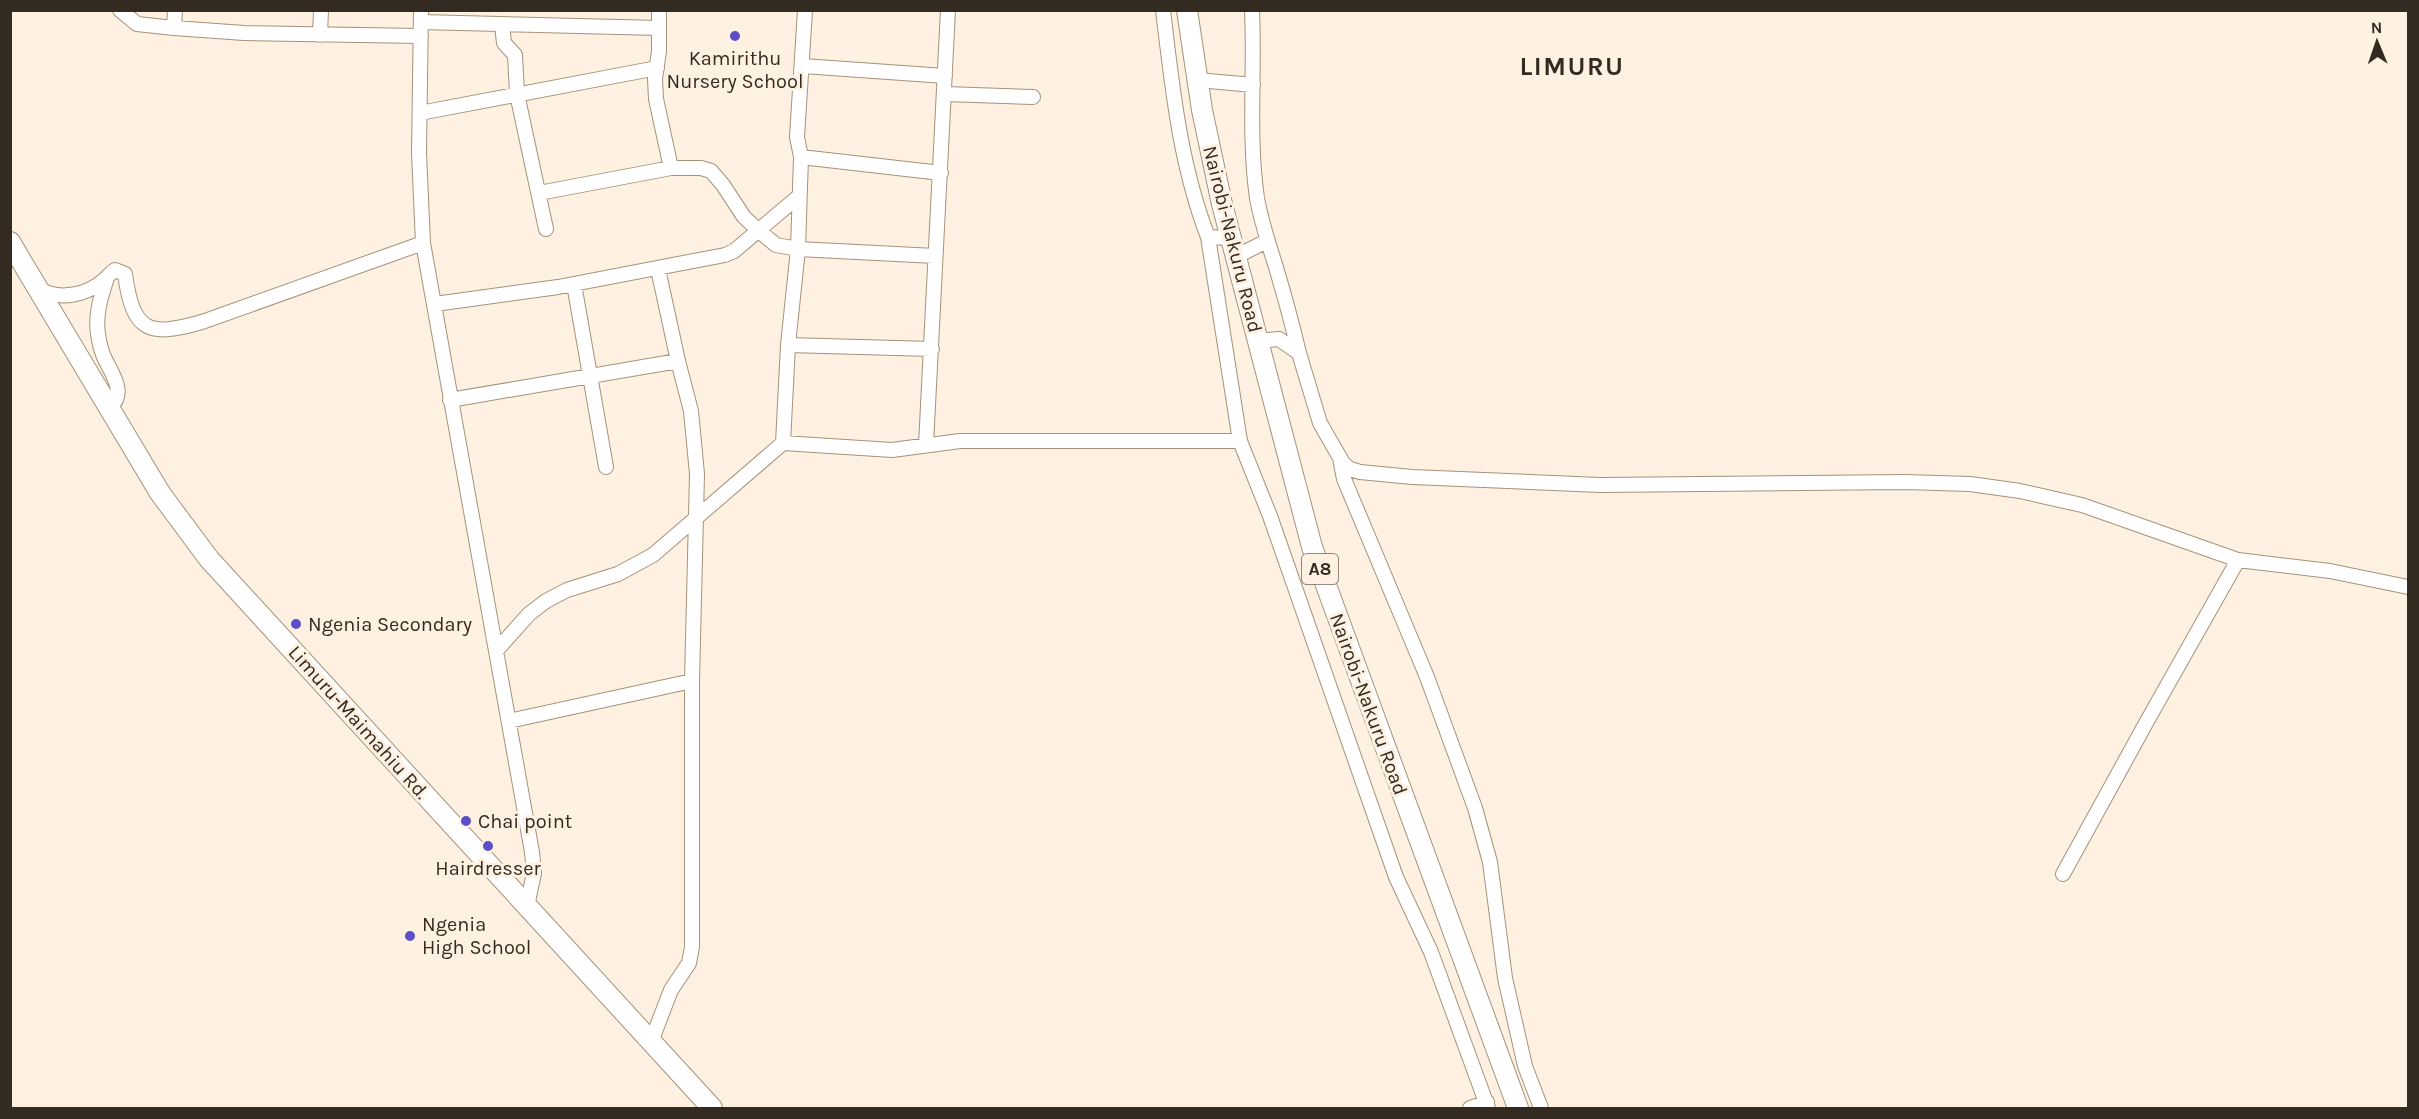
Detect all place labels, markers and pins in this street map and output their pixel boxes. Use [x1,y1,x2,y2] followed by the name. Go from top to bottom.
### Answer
[728,29,742,43] marker: Kamirithu Nursery School
[666,47,804,93] place label: Kamirithu Nursery School
[308,613,472,636] place label: Ngenia Secondary
[289,617,303,631] marker: Ngenia Secondary
[478,810,573,833] place label: Chai point
[459,814,473,828] marker: Chai point
[481,839,495,853] marker: Hairdresser
[435,857,541,880] place label: Hairdresser
[422,913,531,959] place label: Ngenia High School
[403,929,417,943] marker: Ngenia High School

